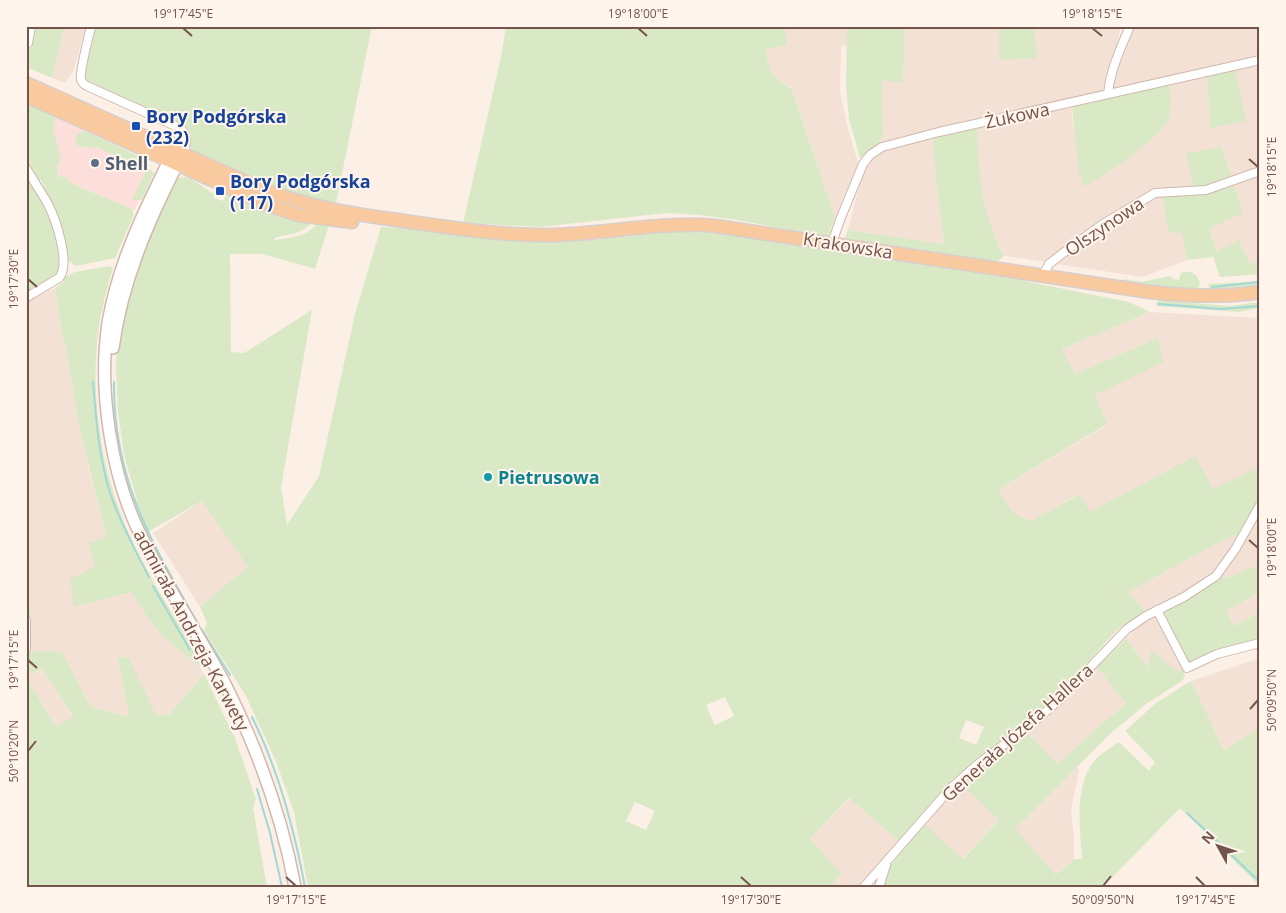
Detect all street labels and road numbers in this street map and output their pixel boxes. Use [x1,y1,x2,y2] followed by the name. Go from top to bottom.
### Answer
[982,96,1052,134] street label: Żukowa
[1060,191,1148,261] street label: Olszynowa
[801,226,895,264] street label: Krakowska
[129,525,256,736] street label: admirała Andrzeja Karwety
[936,658,1098,806] street label: Generała Józefa Hallera

